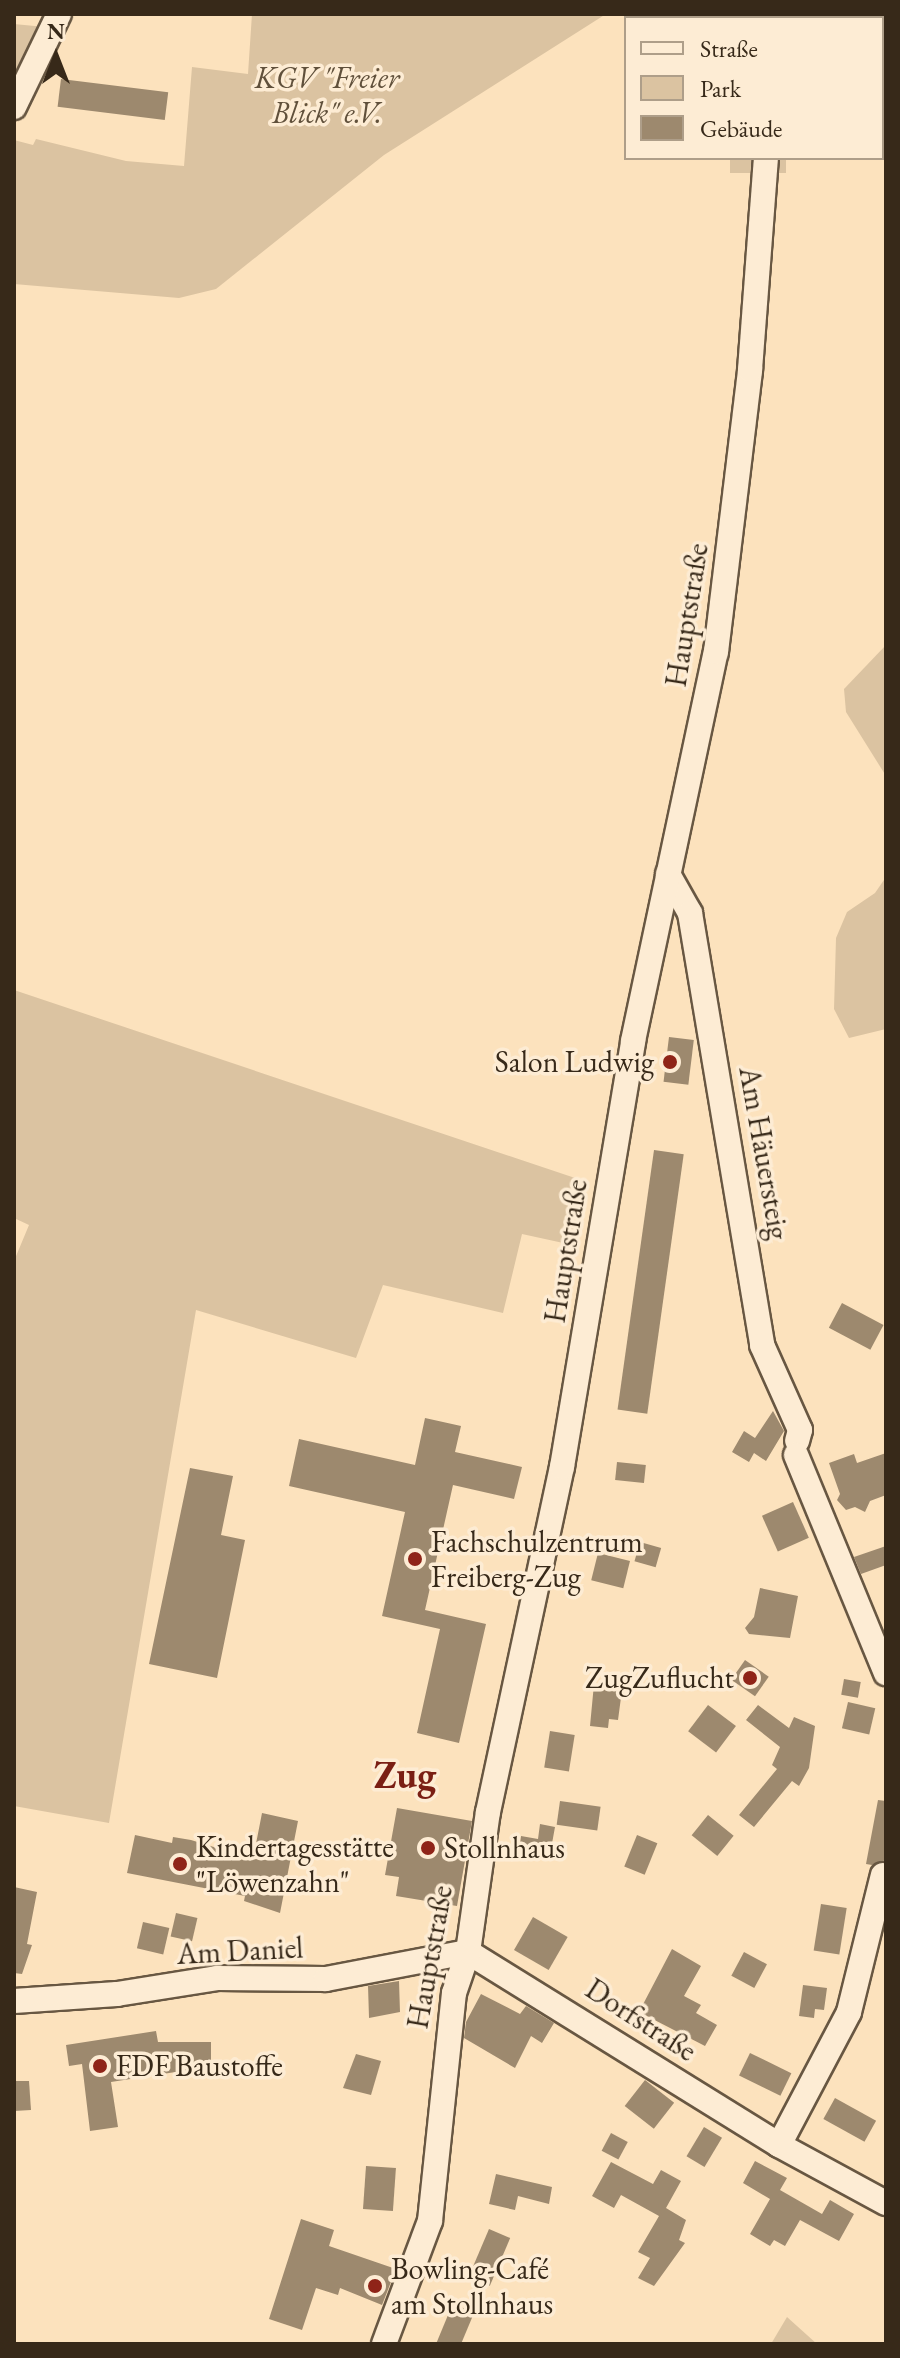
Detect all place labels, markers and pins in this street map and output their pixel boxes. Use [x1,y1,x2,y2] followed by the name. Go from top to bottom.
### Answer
[495,1044,654,1080] place label: Salon Ludwig
[661,1053,679,1071] marker: Salon Ludwig
[431,1524,643,1594] place label: Fachschulzentrum Freiberg-Zug
[406,1550,424,1568] marker: Fachschulzentrum Freiberg-Zug
[585,1660,734,1696] place label: ZugZuflucht
[741,1669,759,1687] marker: ZugZuflucht
[196,1829,394,1900] place label: Kindertagesstätte "Löwenzahn"
[444,1830,565,1866] place label: Stollnhaus
[419,1839,437,1857] marker: Stollnhaus
[171,1855,189,1873] marker: Kindertagesstätte "Löwenzahn"
[116,2048,283,2084] place label: FDF Baustoffe
[91,2057,109,2075] marker: FDF Baustoffe
[391,2251,553,2322] place label: Bowling-Café am Stollnhaus
[366,2277,384,2295] marker: Bowling-Café am Stollnhaus

